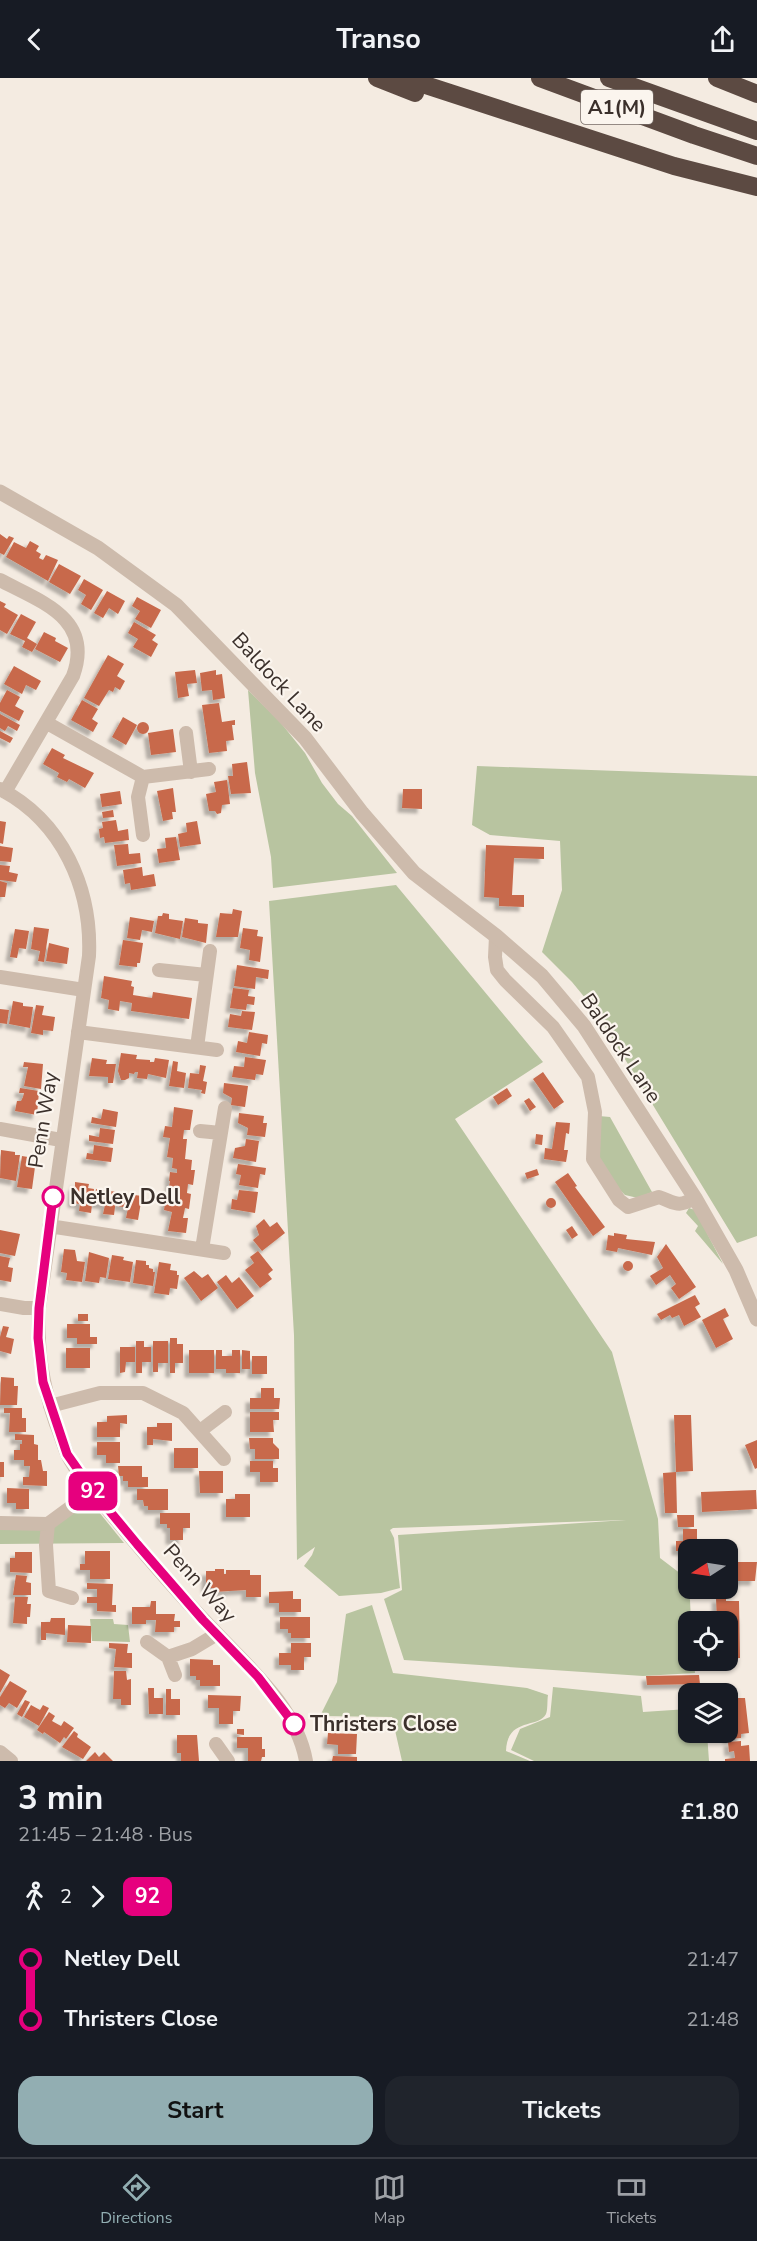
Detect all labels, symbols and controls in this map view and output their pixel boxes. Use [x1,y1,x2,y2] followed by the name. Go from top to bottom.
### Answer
[336,21,421,58] text: Transo
[18,23,51,56] icon: back
[706,23,739,56] icon: share
[581,90,653,124] road number: A1(M)
[226,626,332,738] street label: Baldock Lane
[574,988,668,1108] street label: Baldock Lane
[22,1070,64,1170] street label: Penn Way
[70,1183,181,1211] place label: Netley Dell
[42,1186,64,1208] marker: Netley Dell
[66,1472,120,1510] line badge: 92
[80,1477,106,1505] text: 92
[157,1538,243,1629] street label: Penn Way
[678,1539,738,1599] north arrow
[678,1539,738,1743] map controls
[678,1611,738,1671] button: locate
[678,1683,738,1743] button: layers
[310,1710,457,1738] place label: Thristers Close
[283,1713,305,1735] marker: Thristers Close
[18,1776,103,1821] text: 3 min
[681,1797,739,1827] text: £1.80
[18,1821,193,1848] text: 21:45 – 21:48 · Bus
[18,1880,51,1913] icon: walk
[81,1880,114,1913] icon: forward
[135,1882,160,1910] text: 92
[60,1883,72,1910] text: 2
[64,1944,180,1974] text: Netley Dell
[686,1946,739,1973] text: 21:47
[64,2004,218,2034] text: Thristers Close
[686,2006,739,2033] text: 21:48
[18,2076,373,2145] button: Start
[385,2076,739,2145] button: Tickets
[100,2171,172,2229] tab: Directions
[373,2171,406,2229] tab: Map
[606,2171,657,2229] tab: Tickets

